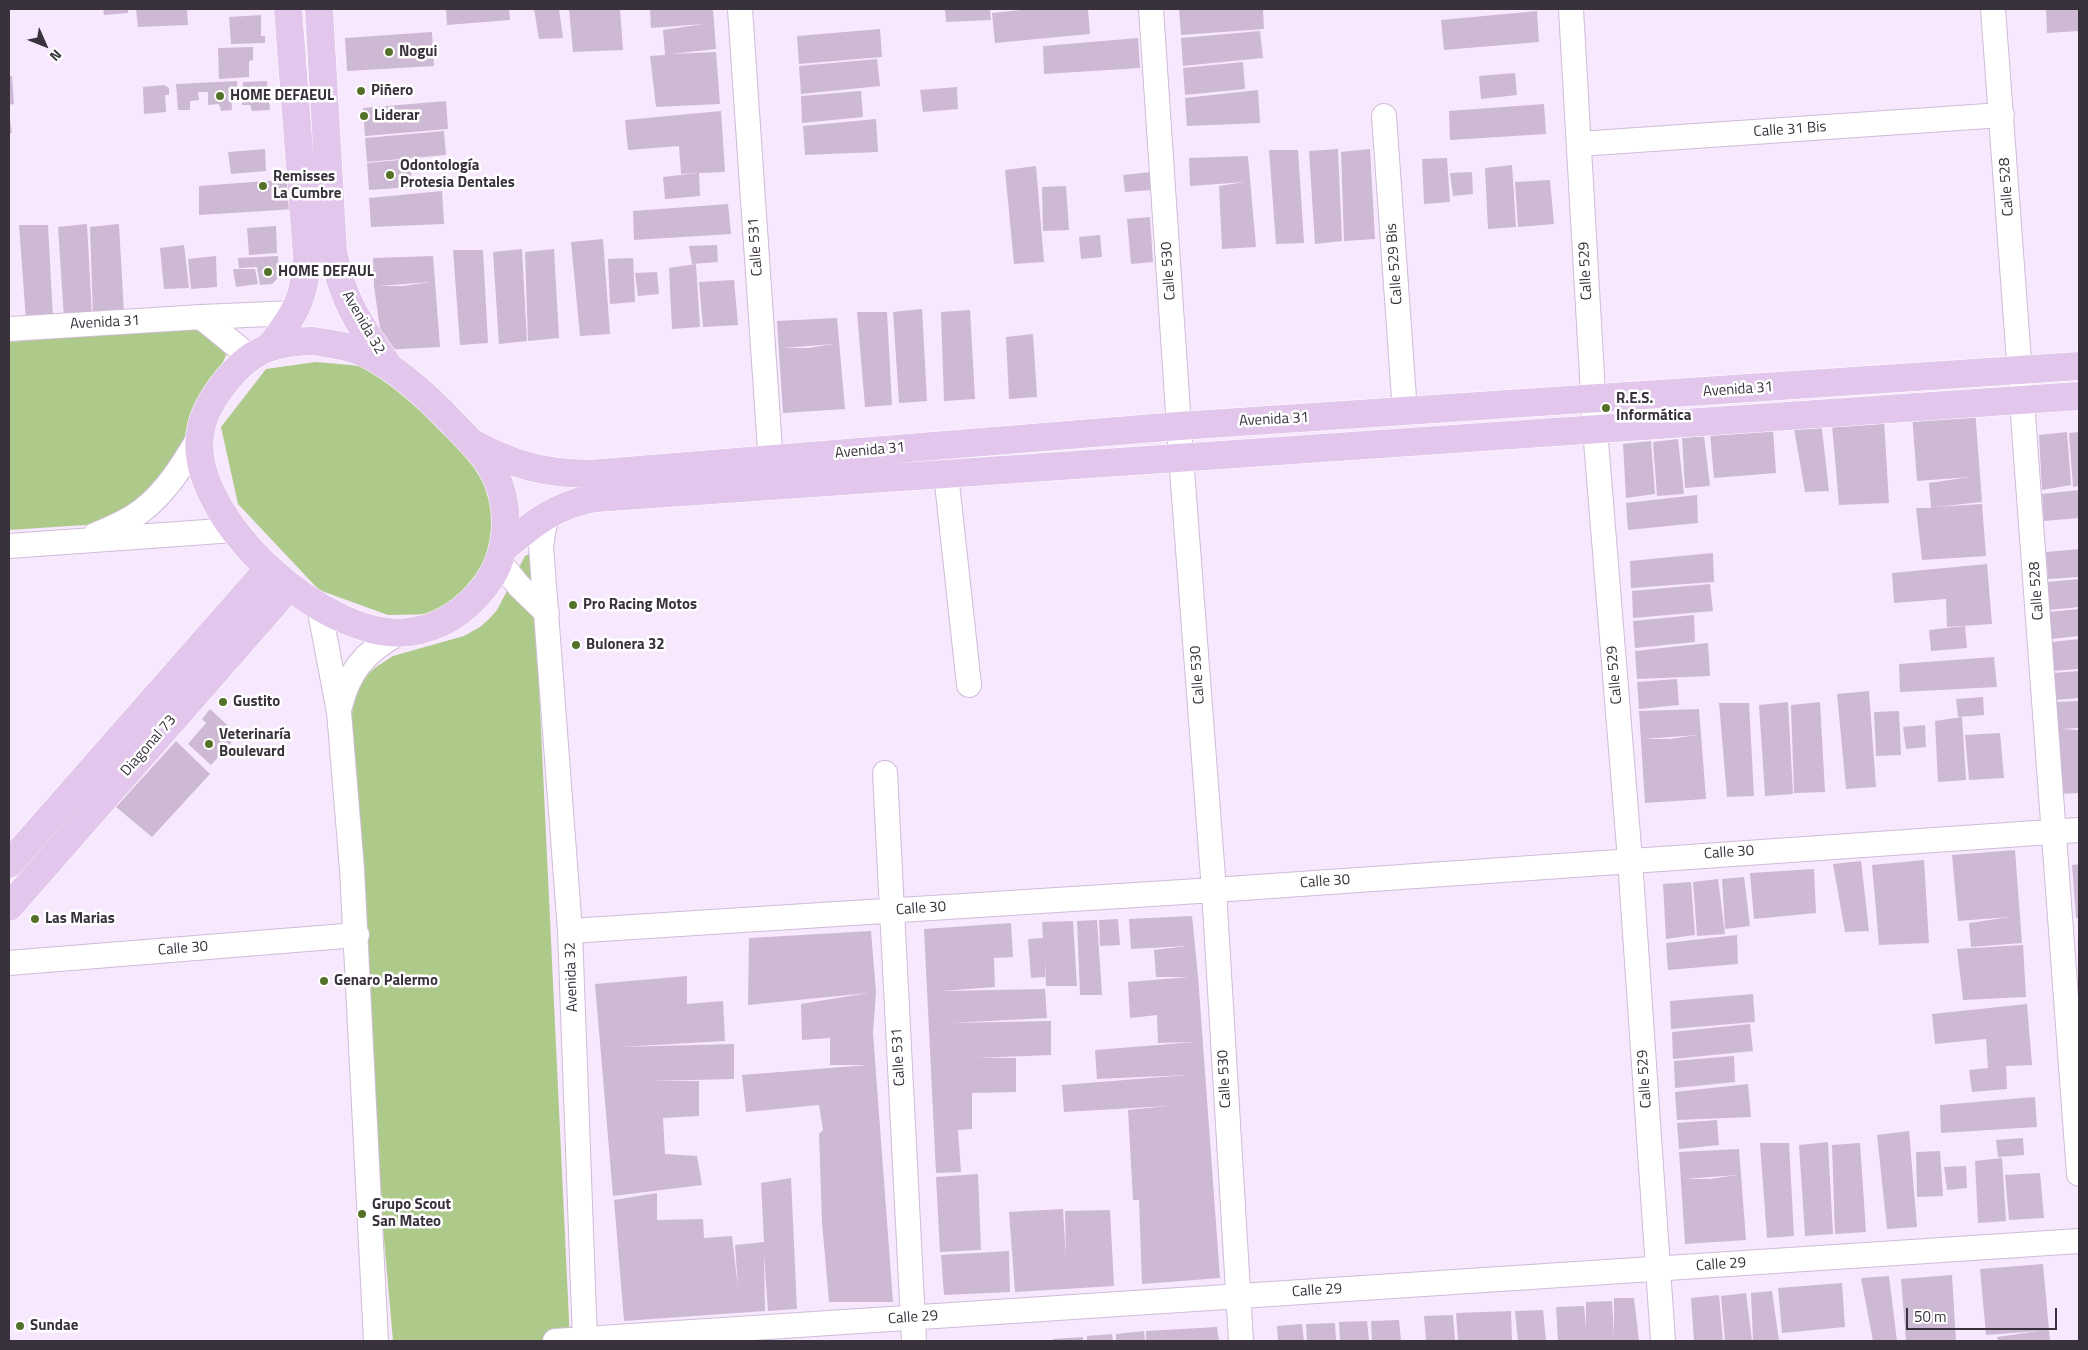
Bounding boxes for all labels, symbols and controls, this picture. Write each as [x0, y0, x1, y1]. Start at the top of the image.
north arrow [20, 20, 70, 70]
place label: Nogui [399, 43, 437, 61]
text: N [45, 45, 67, 67]
marker: Nogui [383, 46, 395, 58]
place label: Piñero [371, 82, 413, 100]
marker: Piñero [355, 85, 367, 97]
place label: HOME DEFAEUL [230, 87, 334, 105]
marker: HOME DEFAEUL [214, 90, 226, 102]
place label: Liderar [374, 107, 420, 125]
marker: Liderar [358, 110, 370, 122]
street label: Calle 31 Bis [1753, 118, 1827, 142]
place label: Odontología Protesia Dentales [400, 157, 515, 192]
street label: Calle 528 [1996, 157, 2018, 217]
place label: Remisses La Cumbre [273, 168, 341, 203]
marker: Odontología Protesia Dentales [384, 169, 396, 181]
marker: Remisses La Cumbre [257, 180, 269, 192]
street label: Calle 531 [745, 217, 767, 277]
street label: Calle 529 Bis [1383, 223, 1407, 305]
street label: Calle 530 [1158, 241, 1180, 301]
street label: Calle 529 [1575, 241, 1597, 301]
place label: HOME DEFAUL [278, 263, 374, 281]
marker: HOME DEFAUL [262, 266, 274, 278]
street label: Avenida 32 [338, 288, 388, 358]
street label: Avenida 31 [69, 312, 141, 334]
street label: Avenida 31 [1702, 379, 1774, 401]
place label: R.E.S. Informática [1616, 390, 1691, 425]
marker: R.E.S. Informática [1600, 402, 1612, 414]
street label: Avenida 31 [1238, 409, 1310, 431]
street label: Avenida 31 [834, 439, 906, 463]
street label: Calle 528 [2026, 561, 2048, 621]
place label: Pro Racing Motos [583, 596, 697, 614]
marker: Pro Racing Motos [567, 599, 579, 611]
place label: Bulonera 32 [586, 636, 665, 654]
marker: Bulonera 32 [570, 639, 582, 651]
street label: Calle 530 [1187, 645, 1209, 705]
street label: Calle 529 [1603, 645, 1627, 705]
place label: Gustito [233, 693, 280, 711]
marker: Gustito [217, 696, 229, 708]
street label: Diagonal 73 [118, 712, 180, 780]
place label: Veterinaría Boulevard [219, 726, 291, 761]
marker: Veterinaría Boulevard [203, 738, 215, 750]
street label: Calle 30 [1703, 842, 1755, 864]
street label: Calle 30 [1299, 871, 1351, 893]
street label: Calle 30 [895, 898, 947, 920]
place label: Las Marias [45, 910, 115, 928]
marker: Las Marias [29, 913, 41, 925]
street label: Calle 30 [157, 938, 209, 960]
street label: Avenida 32 [562, 942, 582, 1012]
place label: Genaro Palermo [334, 972, 438, 990]
marker: Genaro Palermo [318, 975, 330, 987]
street label: Calle 531 [888, 1027, 910, 1087]
street label: Calle 530 [1214, 1049, 1236, 1109]
street label: Calle 529 [1634, 1049, 1656, 1109]
place label: Grupo Scout San Mateo [372, 1196, 451, 1231]
marker: Grupo Scout San Mateo [356, 1208, 368, 1220]
street label: Calle 29 [1695, 1254, 1747, 1276]
street label: Calle 29 [1291, 1280, 1343, 1302]
scale bar [1908, 1298, 2059, 1330]
text: 50 m [1914, 1305, 1947, 1328]
street label: Calle 29 [887, 1307, 939, 1329]
place label: Sundae [30, 1317, 78, 1335]
marker: Sundae [14, 1320, 26, 1332]

